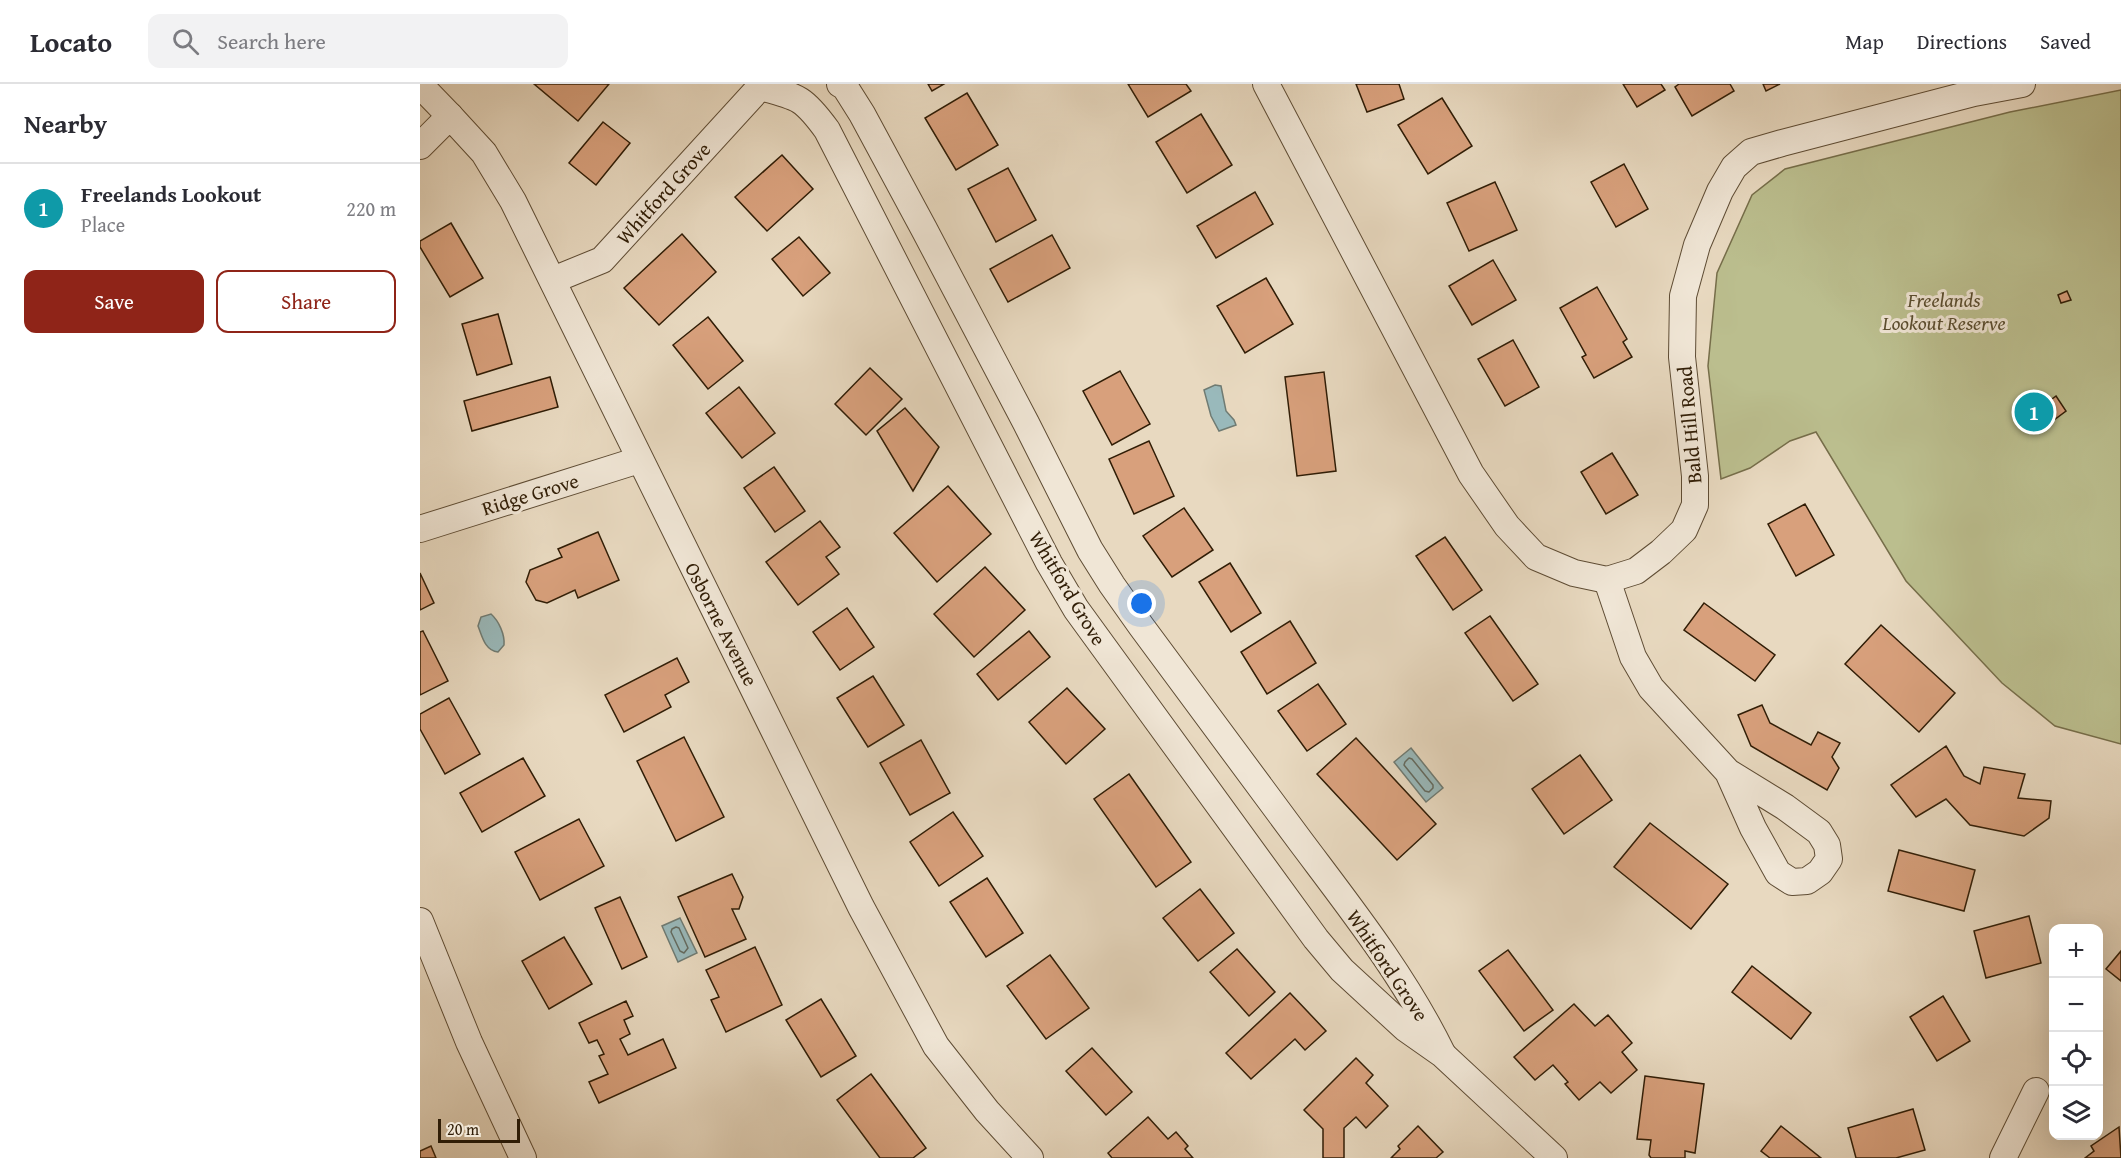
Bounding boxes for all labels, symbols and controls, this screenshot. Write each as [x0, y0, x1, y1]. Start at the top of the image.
search box [148, 14, 568, 68]
text: Locato [30, 21, 112, 62]
icon: search [169, 25, 202, 58]
text: Search here [217, 25, 326, 57]
text: Map [1845, 26, 1884, 57]
text: Directions [1917, 26, 2007, 57]
text: Saved [2040, 26, 2091, 57]
text: Nearby [24, 104, 107, 143]
street label: Whitford Grove [609, 135, 717, 251]
text: Freelands Lookout [81, 178, 261, 210]
text: 1 [38, 194, 49, 223]
text: 220 m [346, 194, 396, 223]
text: Place [81, 210, 125, 239]
button: Save [24, 270, 204, 333]
button: Share [216, 270, 396, 333]
park label: Freelands Lookout Reserve [1881, 285, 2006, 337]
street label: Bald Hill Road [1669, 365, 1709, 485]
pin: 1 [2014, 390, 2054, 434]
street label: Ridge Grove [478, 466, 582, 522]
street label: Whitford Grove [1022, 525, 1114, 651]
street label: Osborne Avenue [678, 557, 766, 691]
your location [1127, 589, 1156, 618]
street label: Whitford Grove [1340, 903, 1436, 1027]
map controls [2049, 924, 2103, 1140]
button: + [2049, 924, 2103, 978]
button: − [2049, 978, 2103, 1032]
button: locate [2049, 1032, 2103, 1086]
button: layers [2049, 1086, 2103, 1140]
scale bar [438, 1116, 520, 1144]
text: 20 m [447, 1117, 479, 1141]

